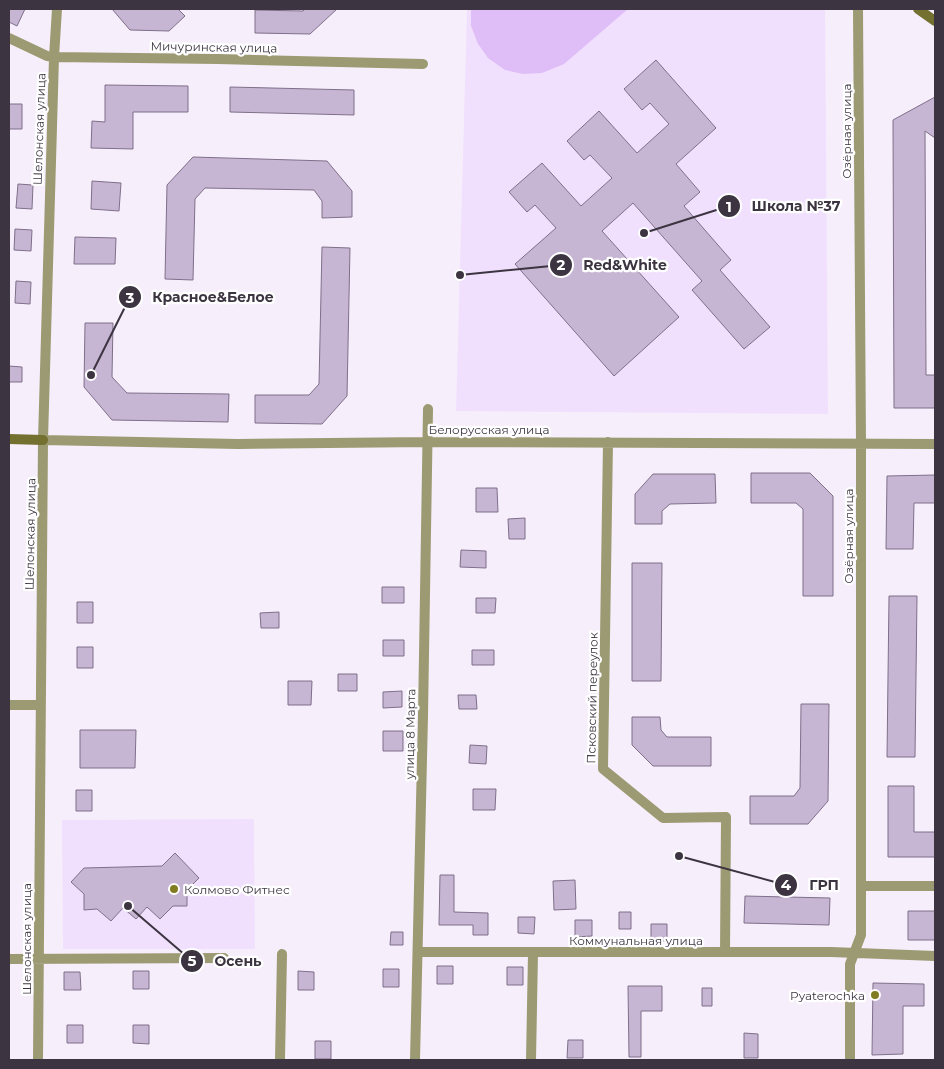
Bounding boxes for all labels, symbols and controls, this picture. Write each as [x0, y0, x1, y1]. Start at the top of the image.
street label: Мичуринская улица [150, 38, 278, 56]
street label: Шелонская улица [30, 73, 48, 185]
street label: Озёрная улица [839, 83, 854, 179]
callout: Школа №37 [716, 192, 850, 221]
text: 1 [726, 197, 732, 216]
text: Школа №37 [752, 197, 841, 215]
callout: Red&White [548, 250, 677, 279]
text: 2 [557, 255, 566, 274]
text: Red&White [583, 256, 667, 274]
callout: Красное&Белое [117, 283, 284, 312]
text: 3 [125, 288, 135, 307]
text: Красное&Белое [152, 288, 274, 306]
street label: Белорусская улица [429, 422, 549, 437]
street label: Шелонская улица [22, 478, 38, 590]
street label: Озёрная улица [841, 488, 856, 584]
street label: Псковский переулок [583, 632, 601, 764]
street label: улица 8 Марта [402, 689, 418, 780]
callout: ГРП [774, 871, 849, 900]
text: 4 [781, 875, 792, 894]
text: ГРП [809, 876, 839, 894]
place label: Колмово Фитнес [184, 882, 290, 897]
street label: Шелонская улица [19, 883, 34, 995]
marker: Колмово Фитнес [168, 883, 180, 895]
street label: Коммунальная улица [569, 933, 703, 948]
callout: Осень [179, 946, 272, 975]
text: 5 [188, 951, 197, 970]
text: Осень [214, 952, 262, 970]
place label: Pyaterochka [790, 988, 865, 1003]
marker: Pyaterochka [869, 989, 881, 1001]

